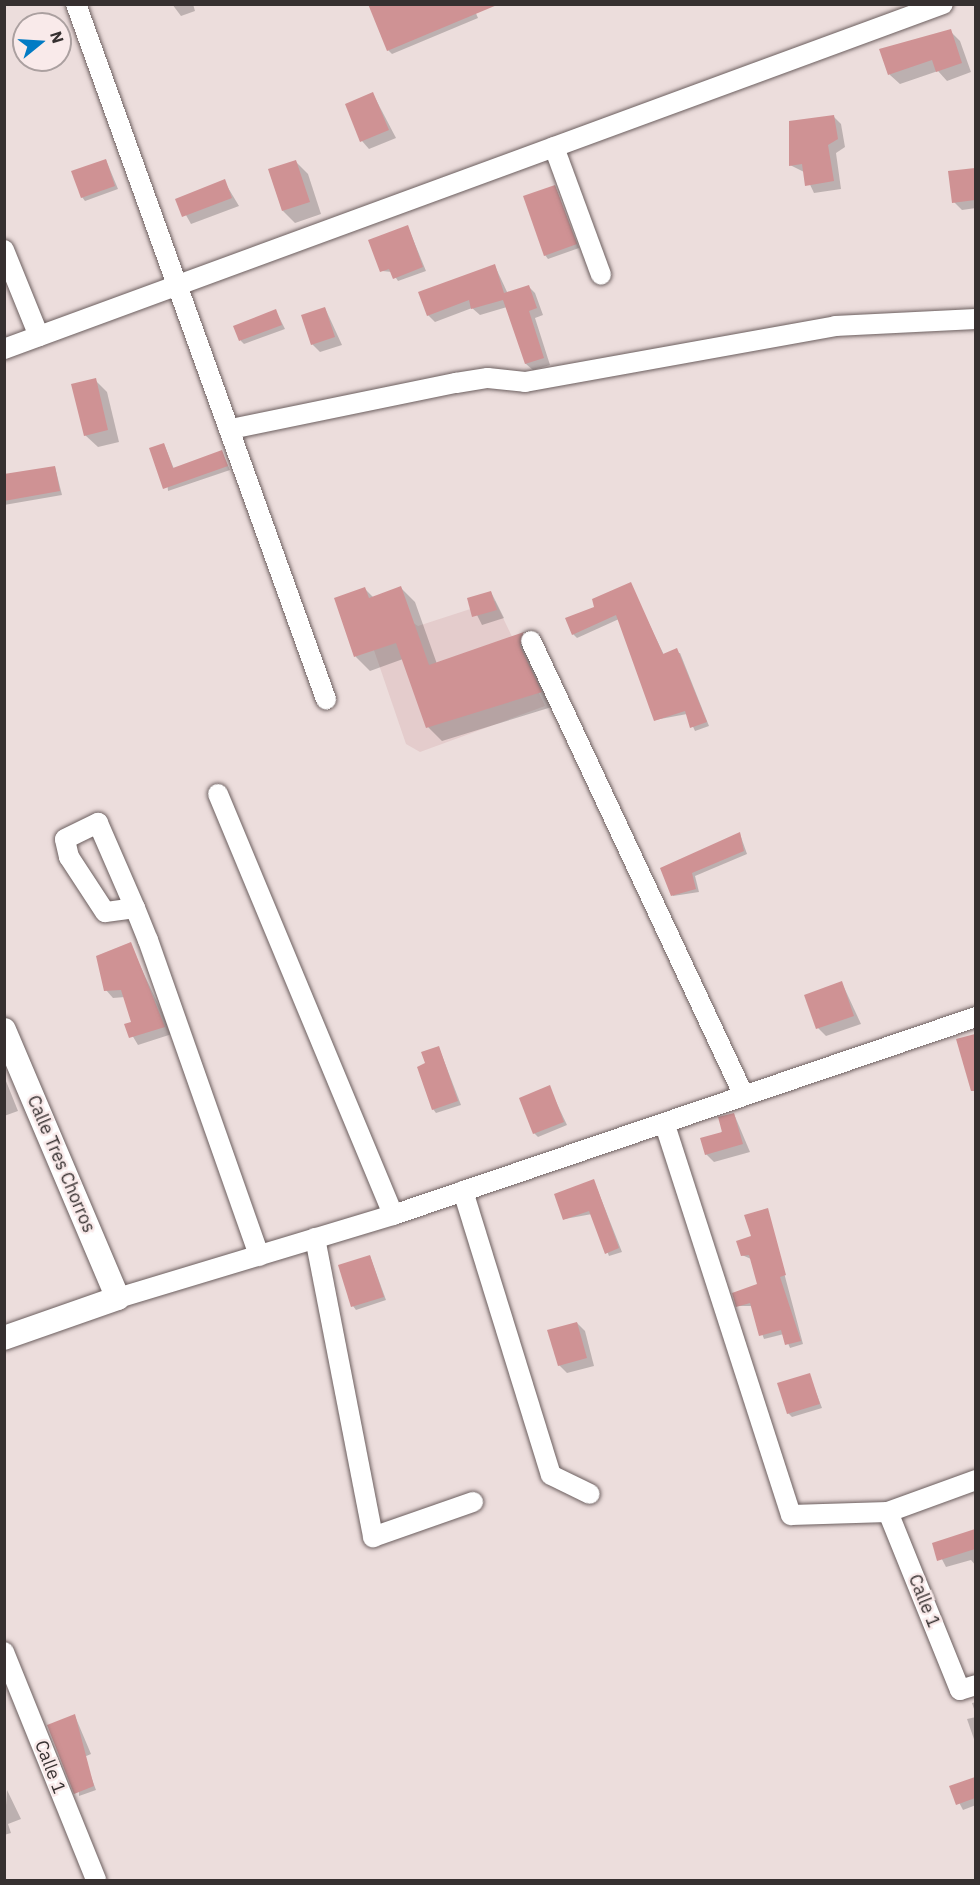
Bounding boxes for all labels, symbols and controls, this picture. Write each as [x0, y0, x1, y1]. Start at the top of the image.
north arrow [12, 12, 72, 72]
text: N [46, 28, 69, 46]
street label: Calle Tres Chorros [22, 1092, 100, 1236]
street label: Calle 1 [904, 1571, 944, 1631]
street label: Calle 1 [30, 1737, 70, 1797]

